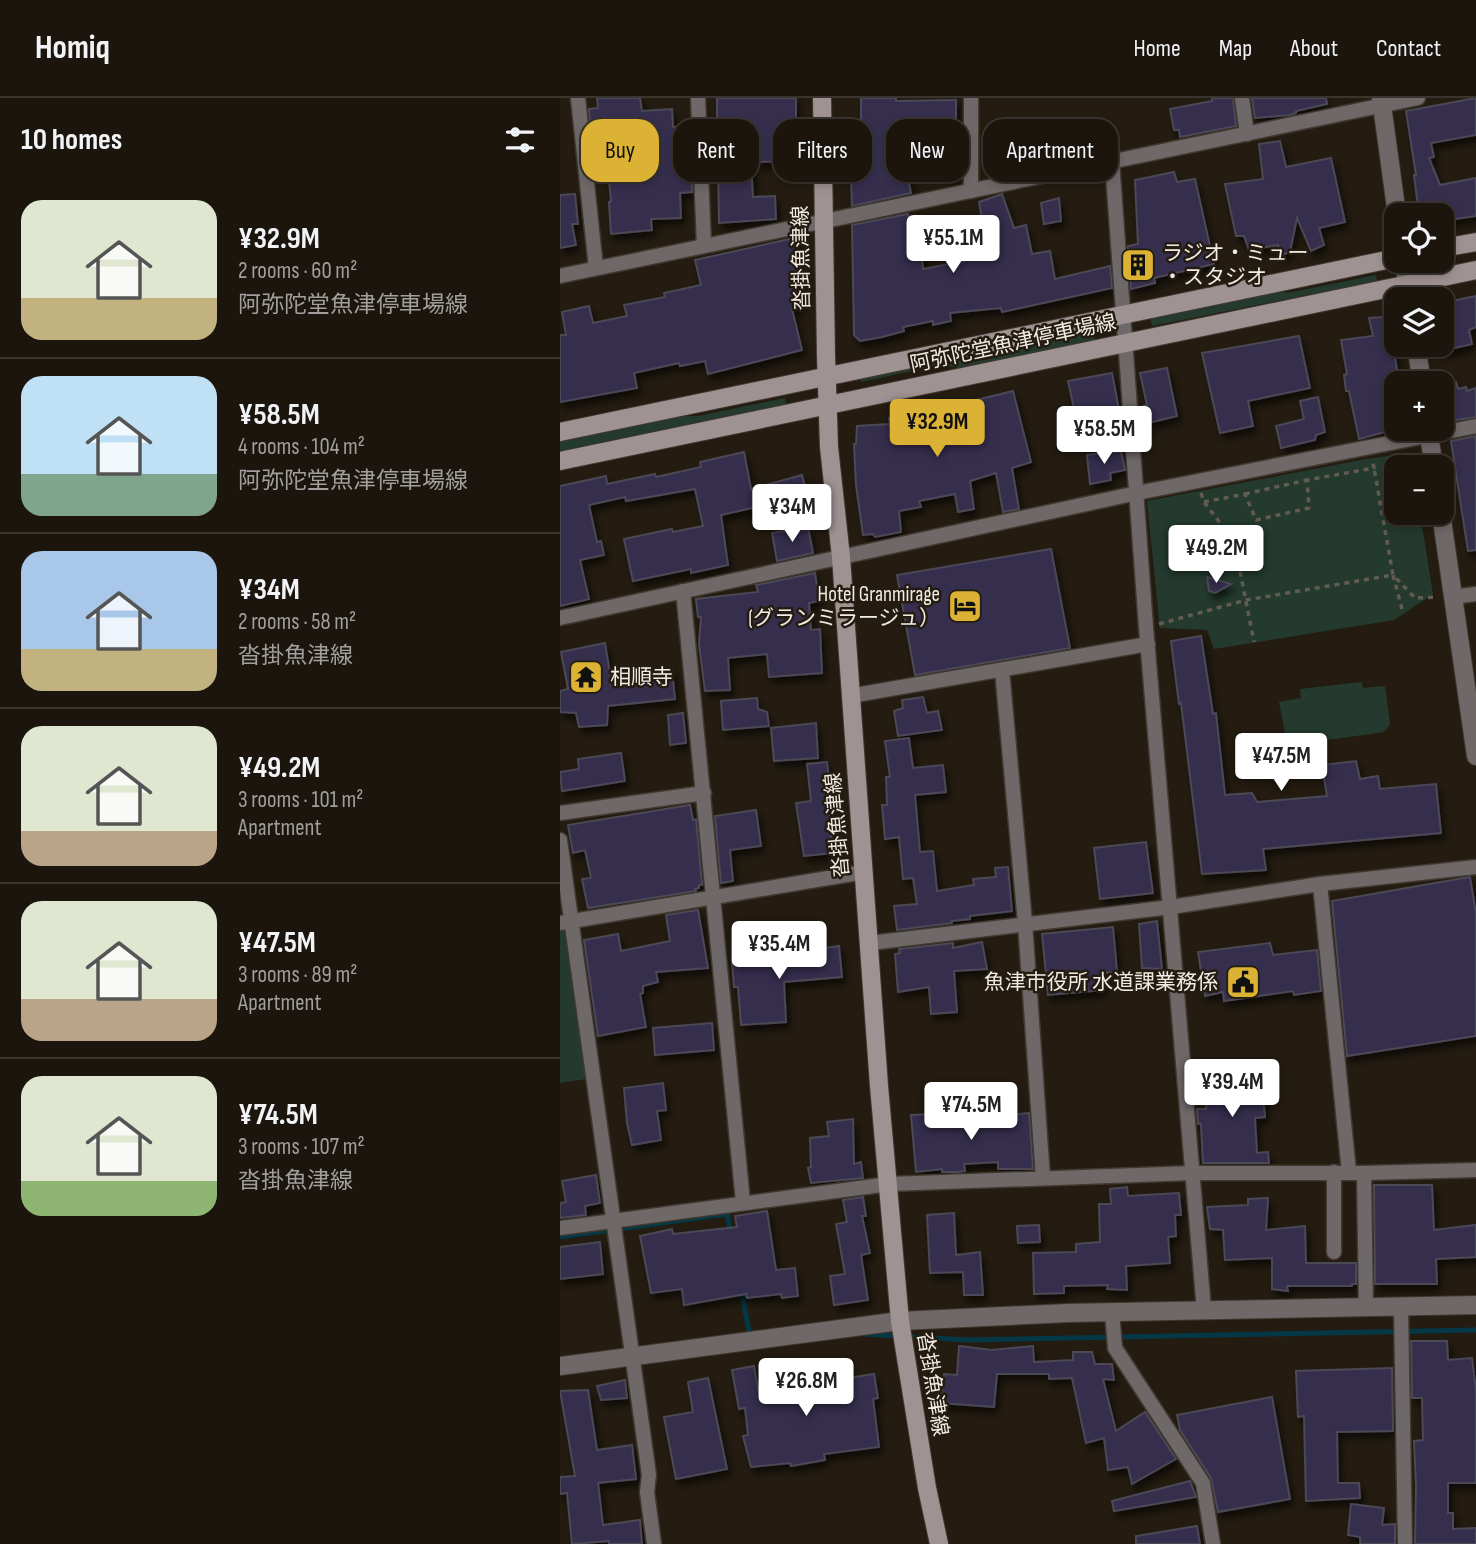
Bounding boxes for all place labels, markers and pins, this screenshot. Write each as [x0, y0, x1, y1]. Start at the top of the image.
pin: ¥55.1M [896, 216, 1010, 275]
place label: ラジオ・ミュー ・スタジオ [1162, 241, 1309, 290]
building icon: ラジオ・ミュー ・スタジオ [1119, 246, 1157, 284]
pin: ¥32.9M [880, 400, 994, 459]
pin: ¥58.5M [1047, 406, 1161, 466]
pin: ¥34M [751, 484, 833, 544]
pin: ¥49.2M [1159, 526, 1273, 585]
place label: Hotel Granmirage (グランミラージュ） [748, 582, 940, 631]
hotel icon: Hotel Granmirage (グランミラージュ） [946, 587, 984, 625]
temple icon: 相順寺 [567, 658, 605, 696]
place label: 相順寺 [610, 665, 673, 690]
pin: ¥47.5M [1224, 734, 1338, 793]
pin: ¥35.4M [722, 922, 836, 981]
public building icon: 魚津市役所 水道課業務係 [1224, 963, 1262, 1001]
place label: 魚津市役所 水道課業務係 [984, 970, 1218, 995]
pin: ¥39.4M [1175, 1060, 1289, 1119]
pin: ¥74.5M [914, 1082, 1028, 1142]
pin: ¥26.8M [749, 1358, 863, 1418]

